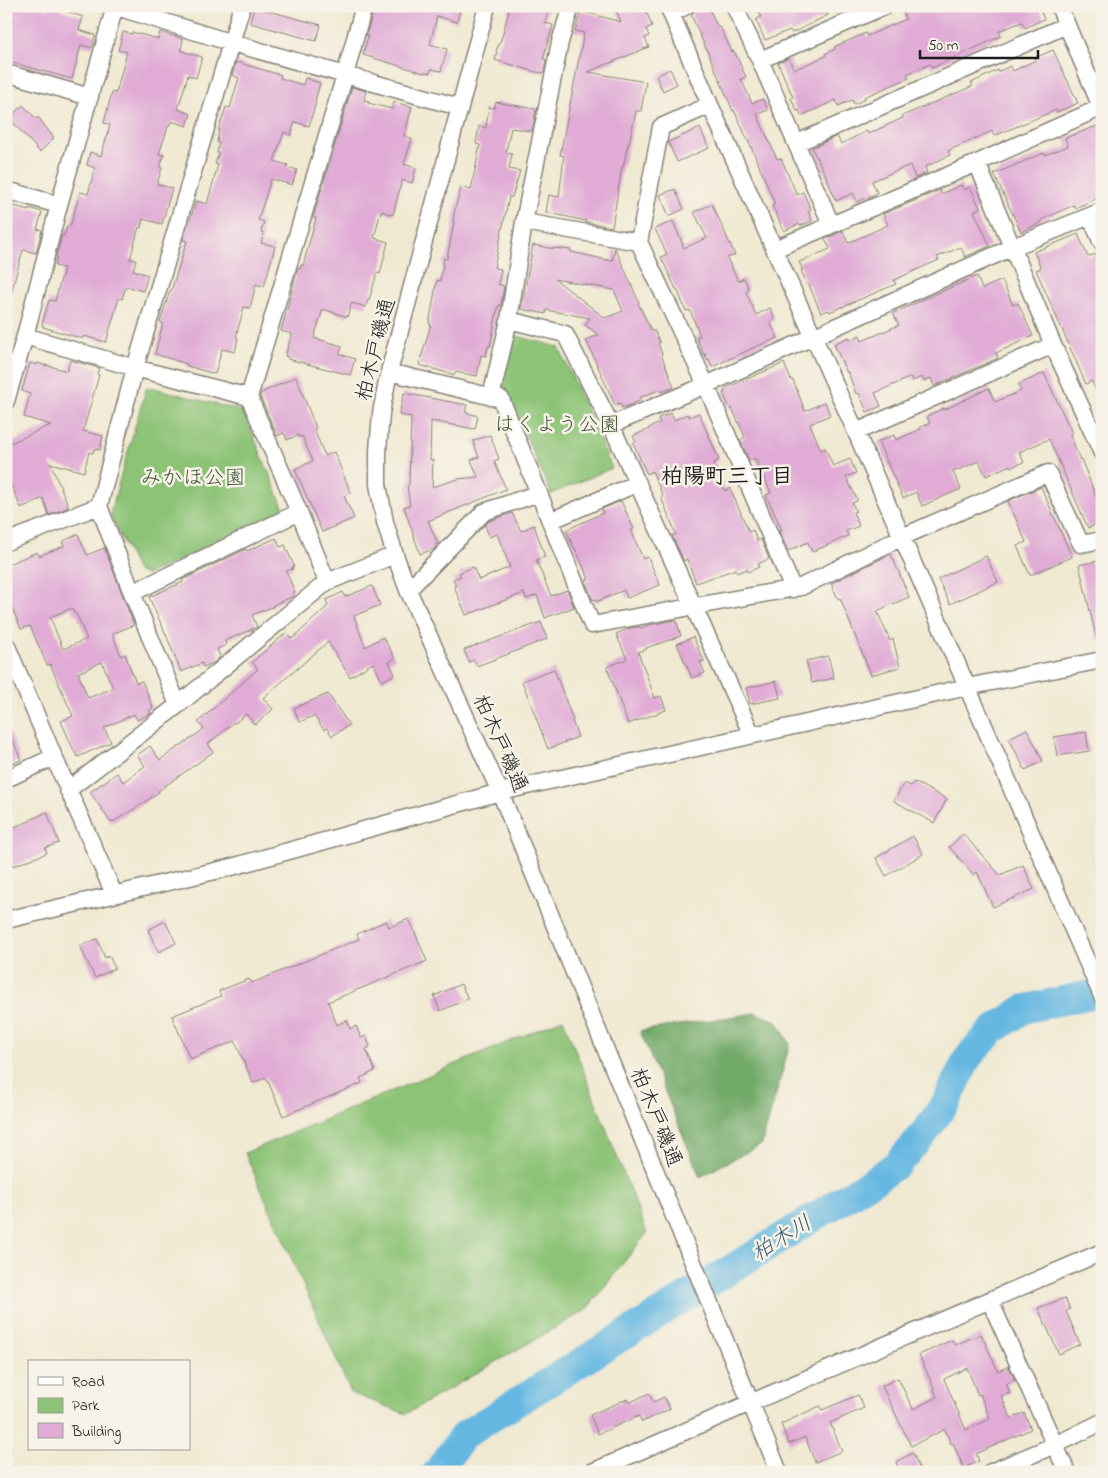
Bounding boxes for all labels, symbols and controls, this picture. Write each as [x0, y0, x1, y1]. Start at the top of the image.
scale bar [920, 28, 1038, 60]
text: 50 m [928, 35, 959, 57]
street label: 柏木戸磯通 [350, 295, 404, 404]
park label: はくよう公園 [494, 411, 620, 441]
district label: 柏陽町三丁目 [661, 462, 793, 494]
park label: みかほ公園 [141, 464, 246, 494]
street label: 柏木戸磯通 [464, 690, 534, 798]
street label: 柏木戸磯通 [622, 1063, 689, 1172]
water label: 柏木川 [746, 1208, 819, 1271]
legend [28, 1360, 190, 1450]
text: Road [72, 1371, 105, 1393]
text: Park [72, 1395, 100, 1417]
text: Building [71, 1421, 121, 1444]

